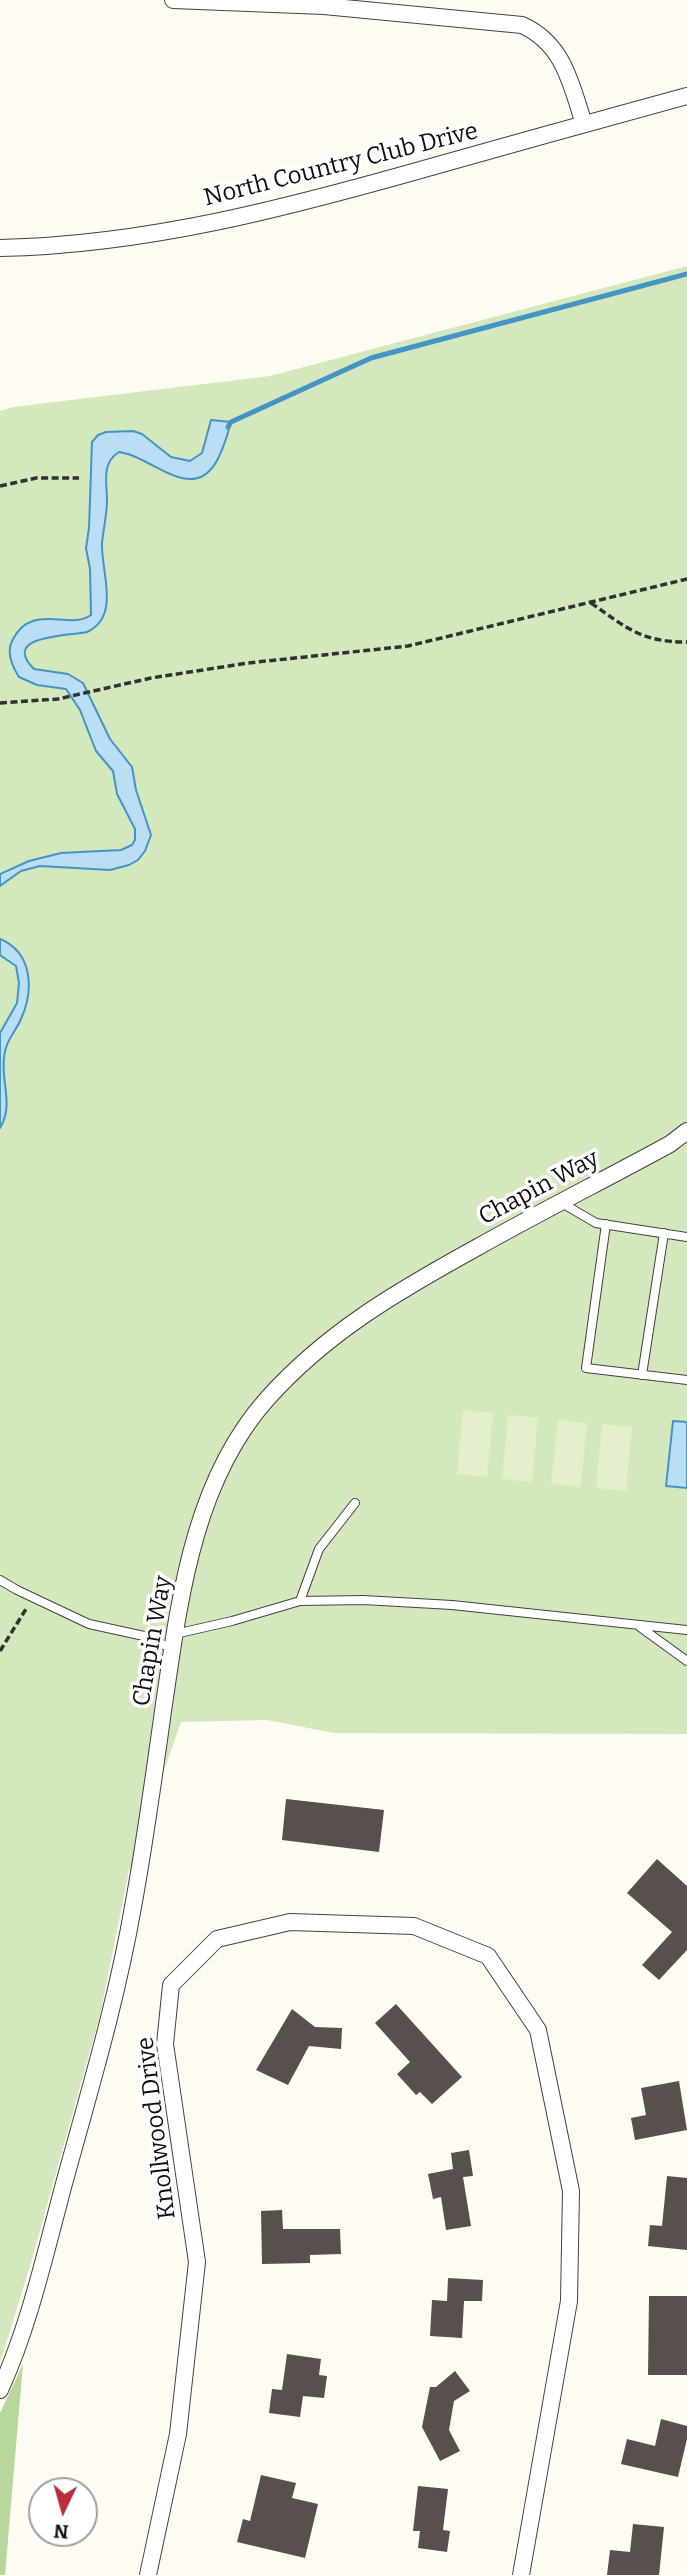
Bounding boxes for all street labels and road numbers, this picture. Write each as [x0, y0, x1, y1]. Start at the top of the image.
street label: North Country Club Drive [201, 117, 481, 213]
street label: Chapin Way [474, 1144, 604, 1232]
street label: Chapin Way [127, 1574, 179, 1708]
street label: Knollwood Drive [132, 2035, 182, 2221]

